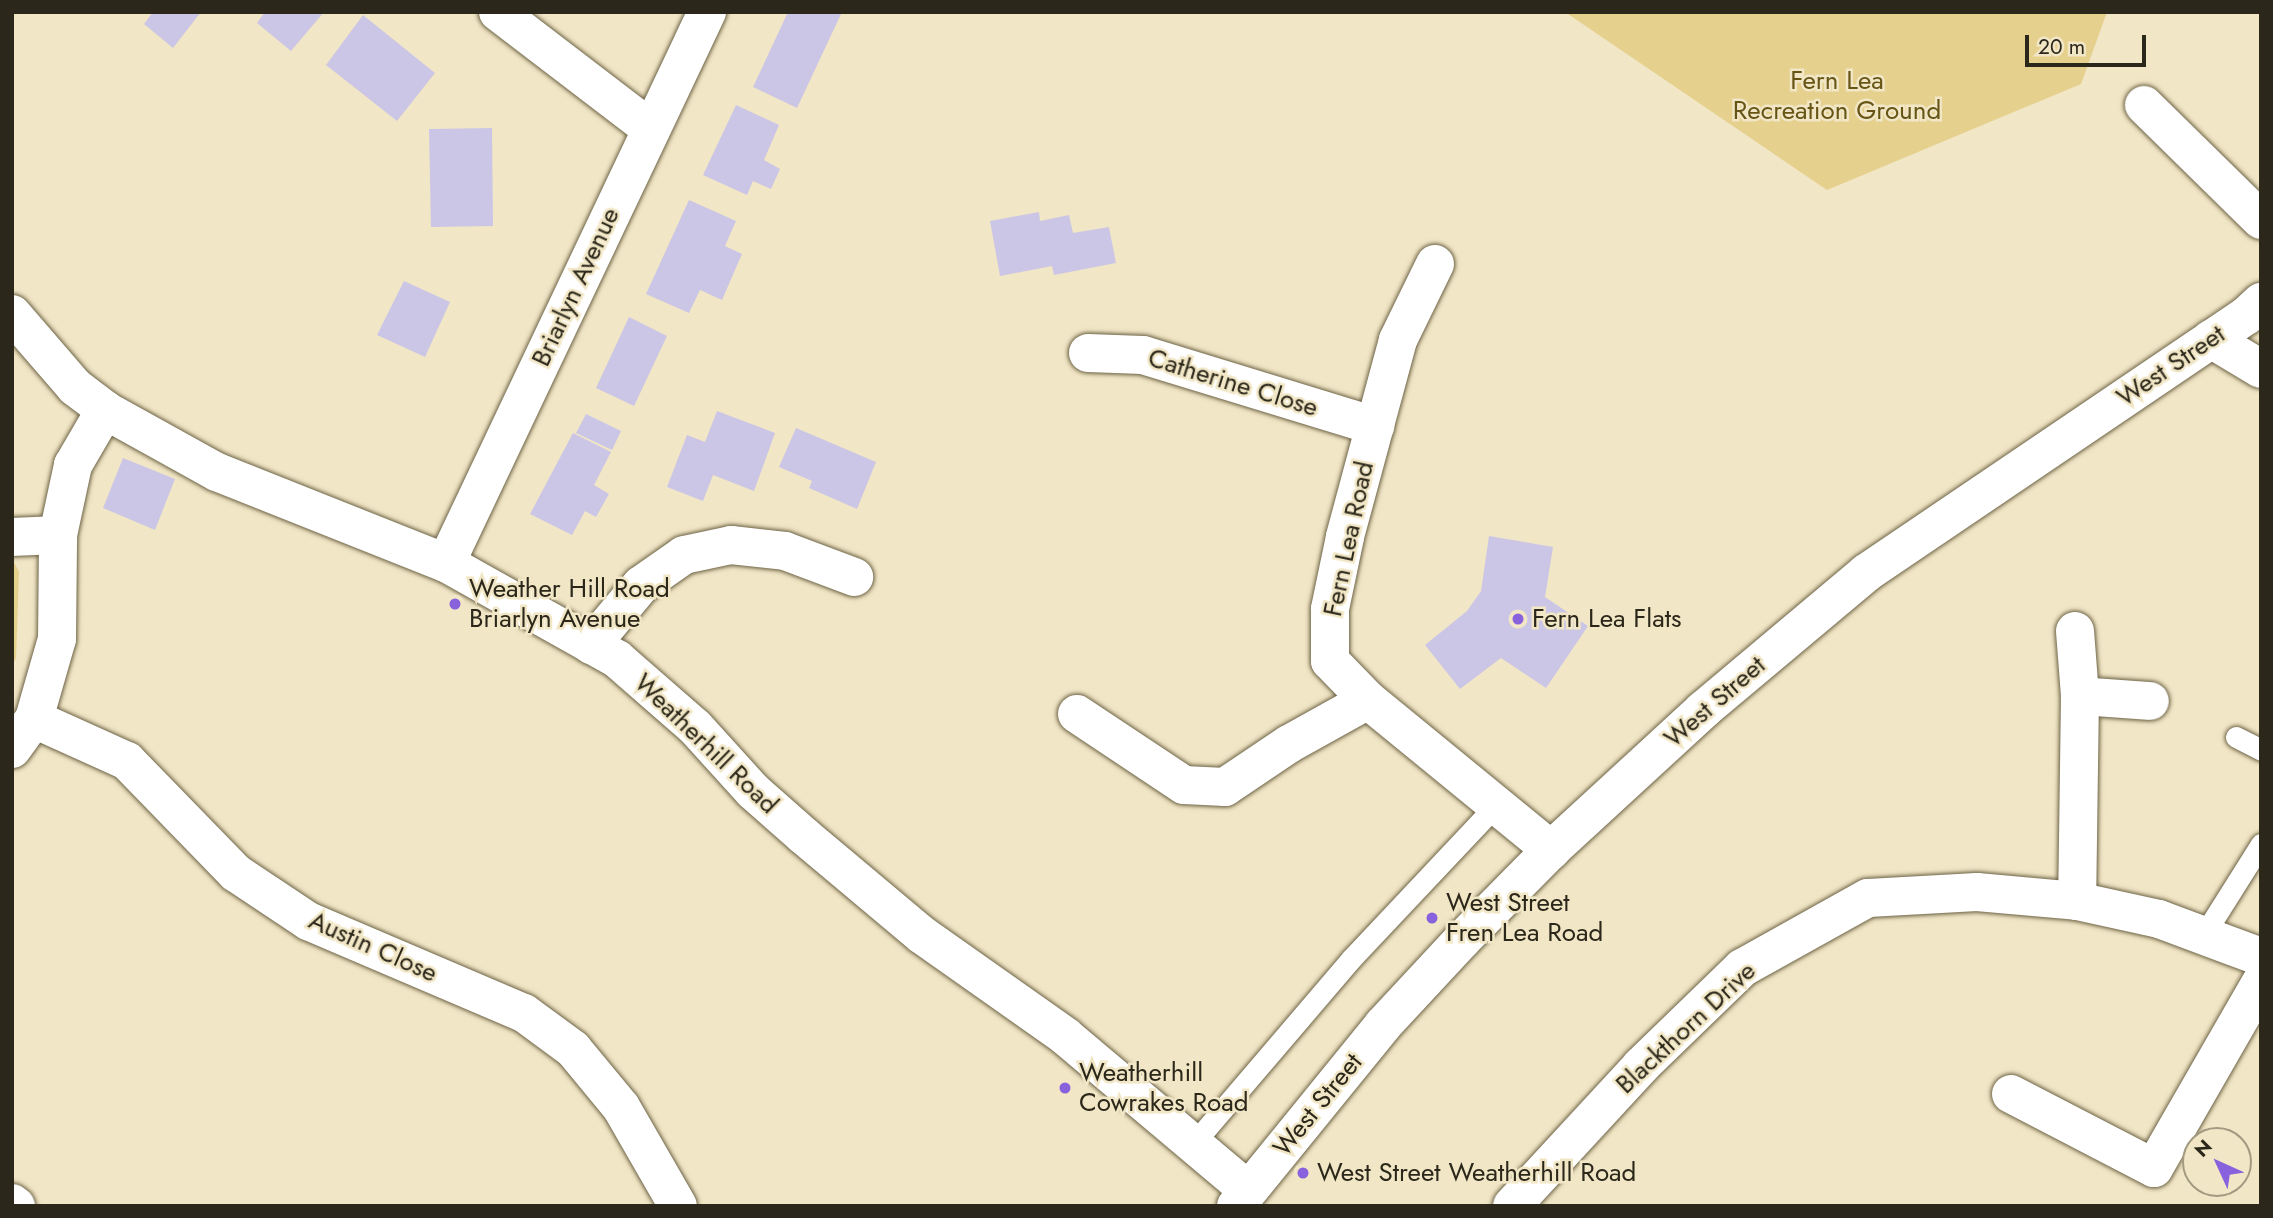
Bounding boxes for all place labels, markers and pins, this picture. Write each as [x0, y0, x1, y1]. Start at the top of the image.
place label: Weather Hill Road Briarlyn Avenue [469, 573, 670, 634]
marker: Weather Hill Road Briarlyn Avenue [447, 596, 463, 612]
place label: Fern Lea Flats [1532, 603, 1682, 635]
marker: Fern Lea Flats [1510, 611, 1526, 627]
place label: West Street Fren Lea Road [1446, 887, 1603, 948]
marker: West Street Fren Lea Road [1424, 910, 1440, 926]
place label: Weatherhill Cowrakes Road [1079, 1057, 1249, 1118]
marker: Weatherhill Cowrakes Road [1057, 1080, 1073, 1096]
place label: West Street Weatherhill Road [1317, 1157, 1636, 1189]
marker: West Street Weatherhill Road [1295, 1165, 1311, 1181]

